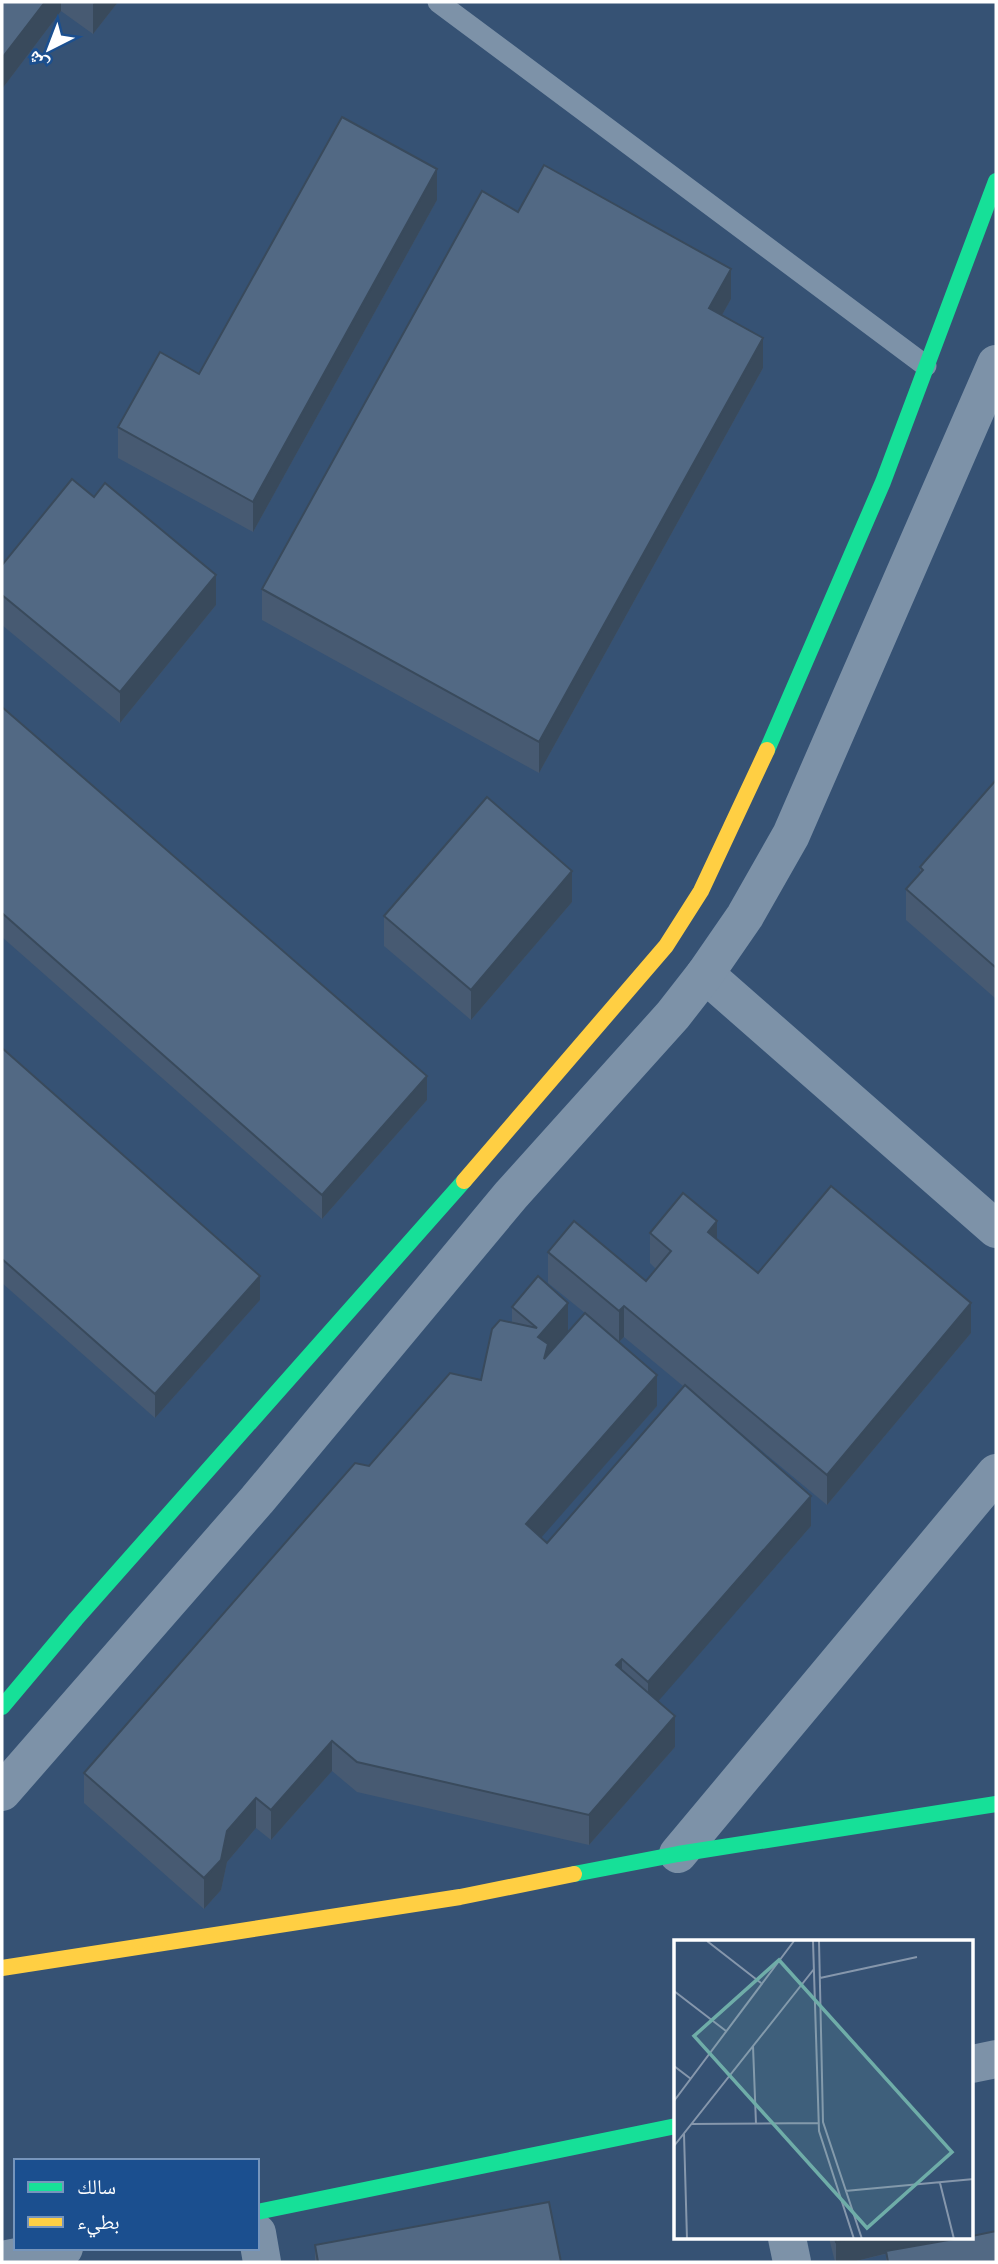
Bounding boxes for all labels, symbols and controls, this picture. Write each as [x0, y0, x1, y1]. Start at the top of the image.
north arrow [14, 14, 84, 84]
text: ش [23, 46, 53, 77]
inset map [674, 1940, 974, 2240]
legend [14, 2159, 259, 2250]
text: سالك [77, 2174, 116, 2199]
text: بطيء [77, 2209, 120, 2238]

